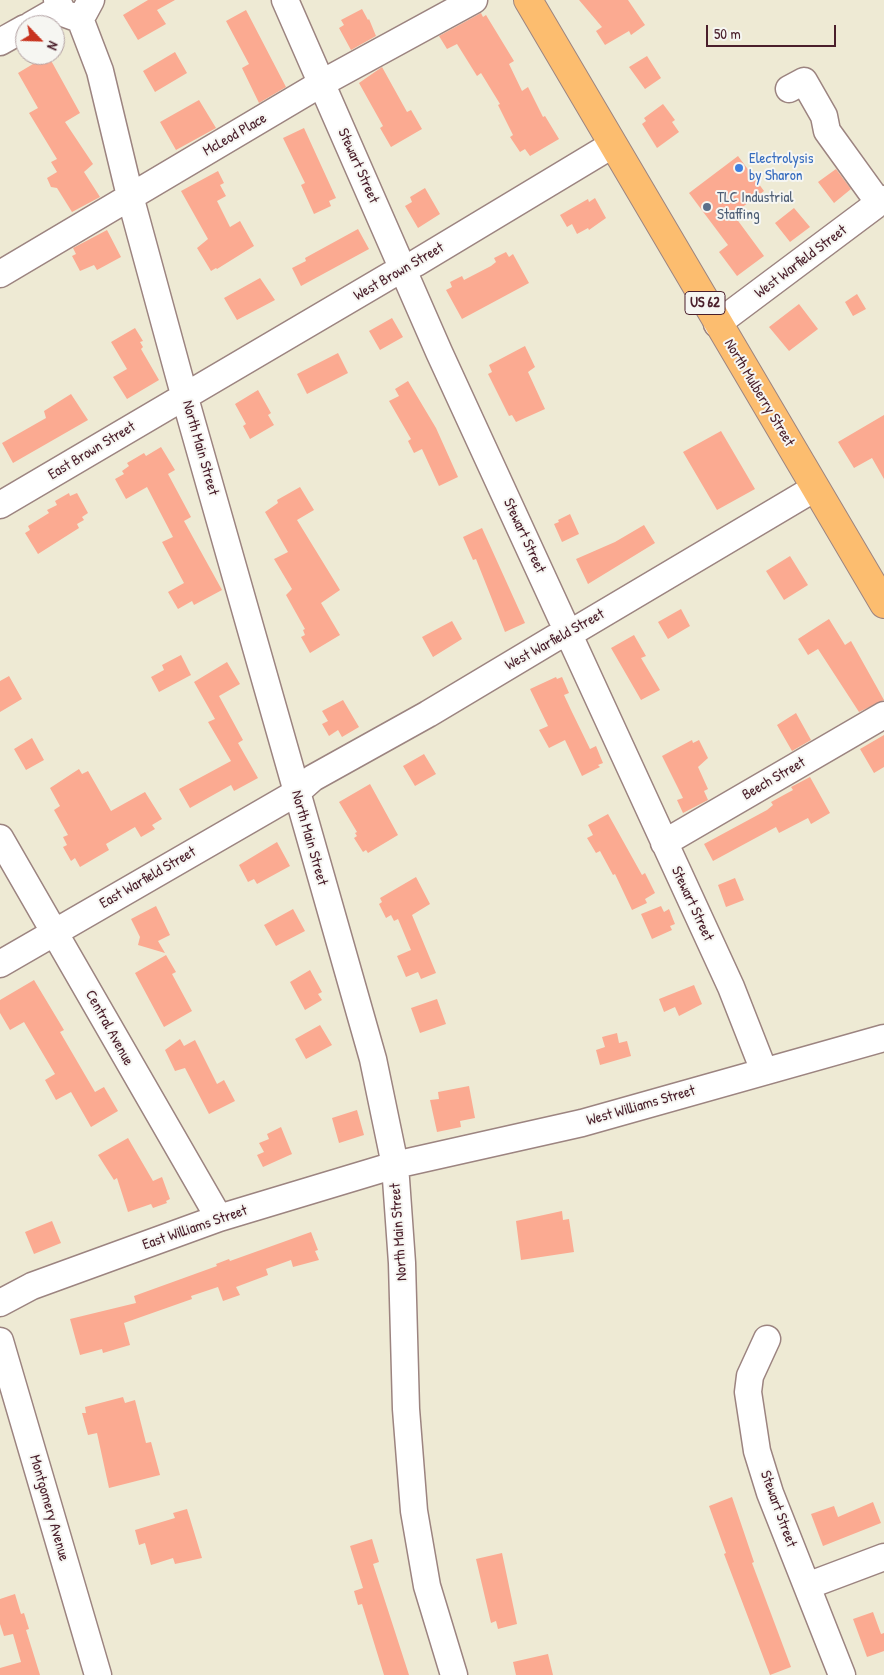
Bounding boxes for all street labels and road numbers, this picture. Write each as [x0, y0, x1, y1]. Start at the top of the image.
street label: McLeod Place [200, 110, 270, 160]
street label: Stewart Street [333, 126, 383, 206]
street label: West Warfield Street [751, 222, 851, 302]
street label: West Brown Street [351, 239, 447, 305]
road number: US 62 [685, 292, 725, 314]
street label: North Mulberry Street [720, 336, 798, 450]
street label: North Main Street [178, 398, 222, 498]
street label: East Brown Street [45, 418, 139, 484]
street label: Stewart Street [499, 496, 549, 576]
street label: West Warfield Street [502, 605, 608, 675]
street label: Beech Street [739, 754, 809, 804]
street label: North Main Street [287, 788, 331, 888]
street label: East Warfield Street [97, 843, 199, 913]
street label: Stewart Street [667, 864, 717, 944]
street label: Central Avenue [81, 987, 137, 1069]
street label: West Williams Street [585, 1082, 697, 1130]
street label: North Main Street [387, 1182, 411, 1282]
street label: East Williams Street [140, 1202, 250, 1254]
street label: Montgomery Avenue [25, 1453, 73, 1563]
street label: Stewart Street [756, 1468, 800, 1550]

